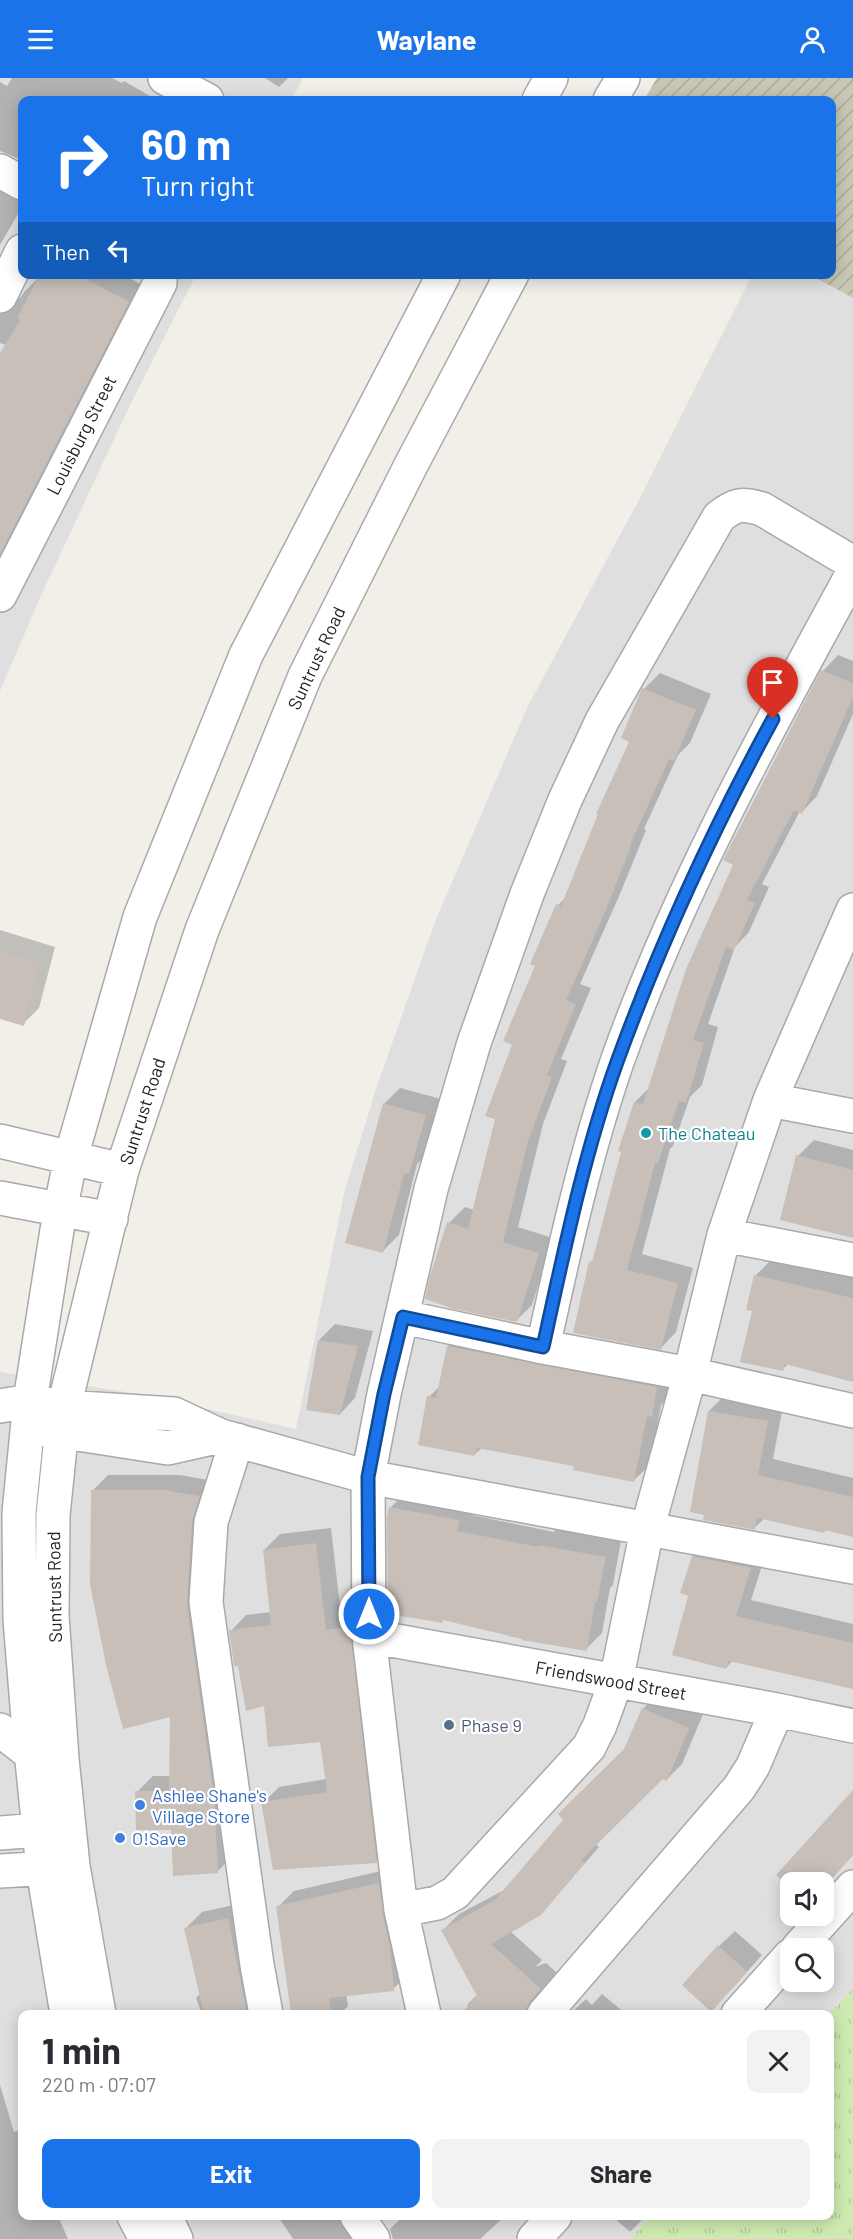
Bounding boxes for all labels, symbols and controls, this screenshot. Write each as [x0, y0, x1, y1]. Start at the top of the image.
icon: menu [24, 23, 57, 56]
text: Waylane [377, 23, 476, 55]
icon: person [796, 23, 829, 56]
text: 60 m [141, 118, 231, 168]
icon: right [42, 120, 120, 198]
text: Turn right [141, 169, 255, 201]
icon: left [102, 234, 135, 267]
text: Then [42, 238, 90, 264]
street label: Louisburg Street [41, 372, 121, 498]
street label: Suntrust Road [283, 603, 349, 713]
pin [747, 657, 798, 719]
icon: arrive [756, 666, 789, 699]
street label: Suntrust Road [114, 1055, 170, 1167]
place label: The Chateau [658, 1122, 755, 1144]
marker: The Chateau [639, 1126, 653, 1140]
street label: Suntrust Road [42, 1531, 66, 1643]
position arrow [337, 1582, 401, 1646]
street label: Friendswood Street [534, 1656, 688, 1704]
place label: Phase 9 [461, 1714, 522, 1736]
marker: Phase 9 [442, 1718, 456, 1732]
place label: Ashlee Shane's Village Store [152, 1784, 267, 1827]
marker: Ashlee Shane's Village Store [133, 1798, 147, 1812]
place label: O!Save [132, 1827, 186, 1849]
marker: O!Save [113, 1831, 127, 1845]
map controls [780, 1872, 834, 1992]
button: sound [780, 1872, 834, 1926]
button: search [780, 1938, 834, 1992]
text: 1 min [42, 2028, 121, 2071]
button: close [747, 2030, 810, 2093]
text: 220 m · 07:07 [42, 2072, 156, 2096]
button: Exit [42, 2139, 420, 2208]
button: Share [432, 2139, 810, 2208]

